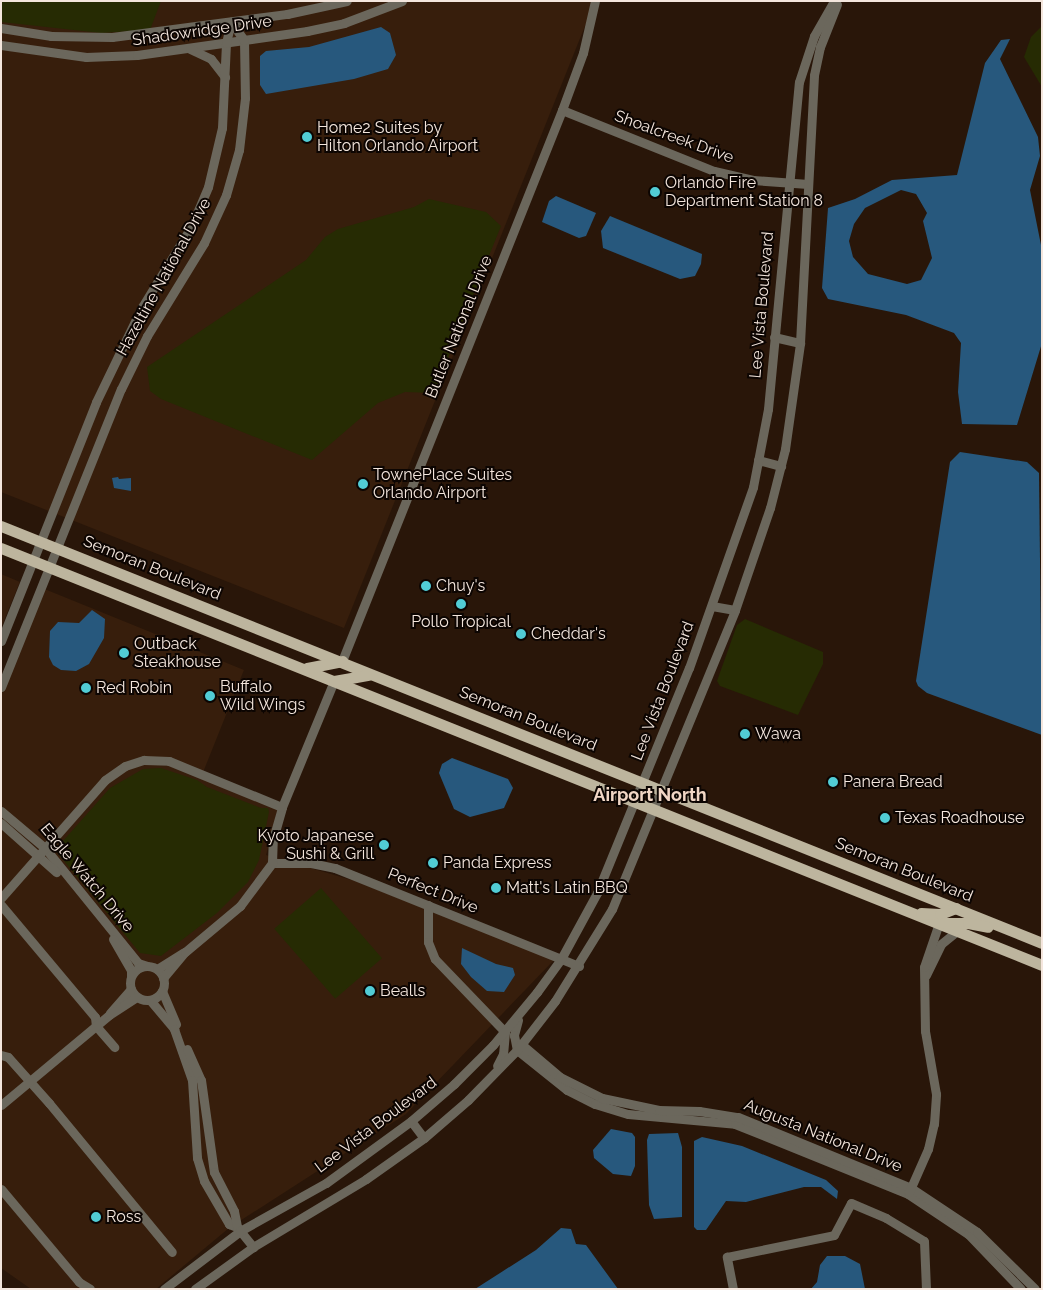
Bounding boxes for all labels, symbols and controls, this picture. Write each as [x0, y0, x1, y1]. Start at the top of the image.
street label: Shadowridge Drive [131, 12, 273, 50]
street label: Shoalcreek Drive [612, 107, 736, 167]
place label: Home2 Suites by Hilton Orlando Airport [317, 118, 479, 156]
marker: Home2 Suites by Hilton Orlando Airport [301, 131, 313, 143]
place label: Orlando Fire Department Station 8 [665, 173, 823, 211]
marker: Orlando Fire Department Station 8 [649, 186, 661, 198]
street label: Hazeltine National Drive [113, 195, 215, 359]
street label: Lee Vista Boulevard [746, 231, 778, 379]
street label: Butler National Drive [421, 253, 497, 401]
place label: TownePlace Suites Orlando Airport [373, 465, 512, 503]
marker: TownePlace Suites Orlando Airport [357, 478, 369, 490]
street label: Semoran Boulevard [80, 532, 224, 604]
place label: Chuy's [436, 576, 485, 596]
marker: Chuy's [420, 580, 432, 592]
marker: Pollo Tropical [455, 598, 467, 610]
place label: Pollo Tropical [411, 612, 511, 632]
street label: Lee Vista Boulevard [628, 619, 698, 763]
place label: Cheddar's [531, 624, 606, 644]
marker: Cheddar's [515, 628, 527, 640]
place label: Outback Steakhouse [134, 634, 221, 672]
marker: Outback Steakhouse [118, 647, 130, 659]
place label: Buffalo Wild Wings [220, 677, 306, 715]
place label: Red Robin [96, 678, 172, 698]
marker: Red Robin [80, 682, 92, 694]
street label: Semoran Boulevard [456, 683, 600, 755]
marker: Buffalo Wild Wings [204, 690, 216, 702]
place label: Wawa [755, 724, 801, 744]
marker: Wawa [739, 728, 751, 740]
place label: Panera Bread [843, 772, 943, 792]
marker: Panera Bread [827, 776, 839, 788]
district label: Airport North [593, 784, 707, 806]
place label: Texas Roadhouse [895, 808, 1024, 828]
marker: Texas Roadhouse [879, 812, 891, 824]
street label: Eagle Watch Drive [36, 820, 138, 936]
place label: Kyoto Japanese Sushi & Grill [257, 826, 374, 864]
street label: Semoran Boulevard [832, 834, 976, 906]
marker: Kyoto Japanese Sushi & Grill [378, 839, 390, 851]
place label: Panda Express [443, 853, 552, 873]
marker: Panda Express [427, 857, 439, 869]
street label: Perfect Drive [385, 864, 481, 918]
place label: Matt's Latin BBQ [506, 878, 628, 898]
marker: Matt's Latin BBQ [490, 882, 502, 894]
place label: Bealls [380, 981, 425, 1001]
marker: Bealls [364, 985, 376, 997]
street label: Lee Vista Boulevard [311, 1073, 441, 1177]
street label: Augusta National Drive [741, 1095, 905, 1177]
place label: Ross [106, 1207, 141, 1227]
marker: Ross [90, 1211, 102, 1223]

